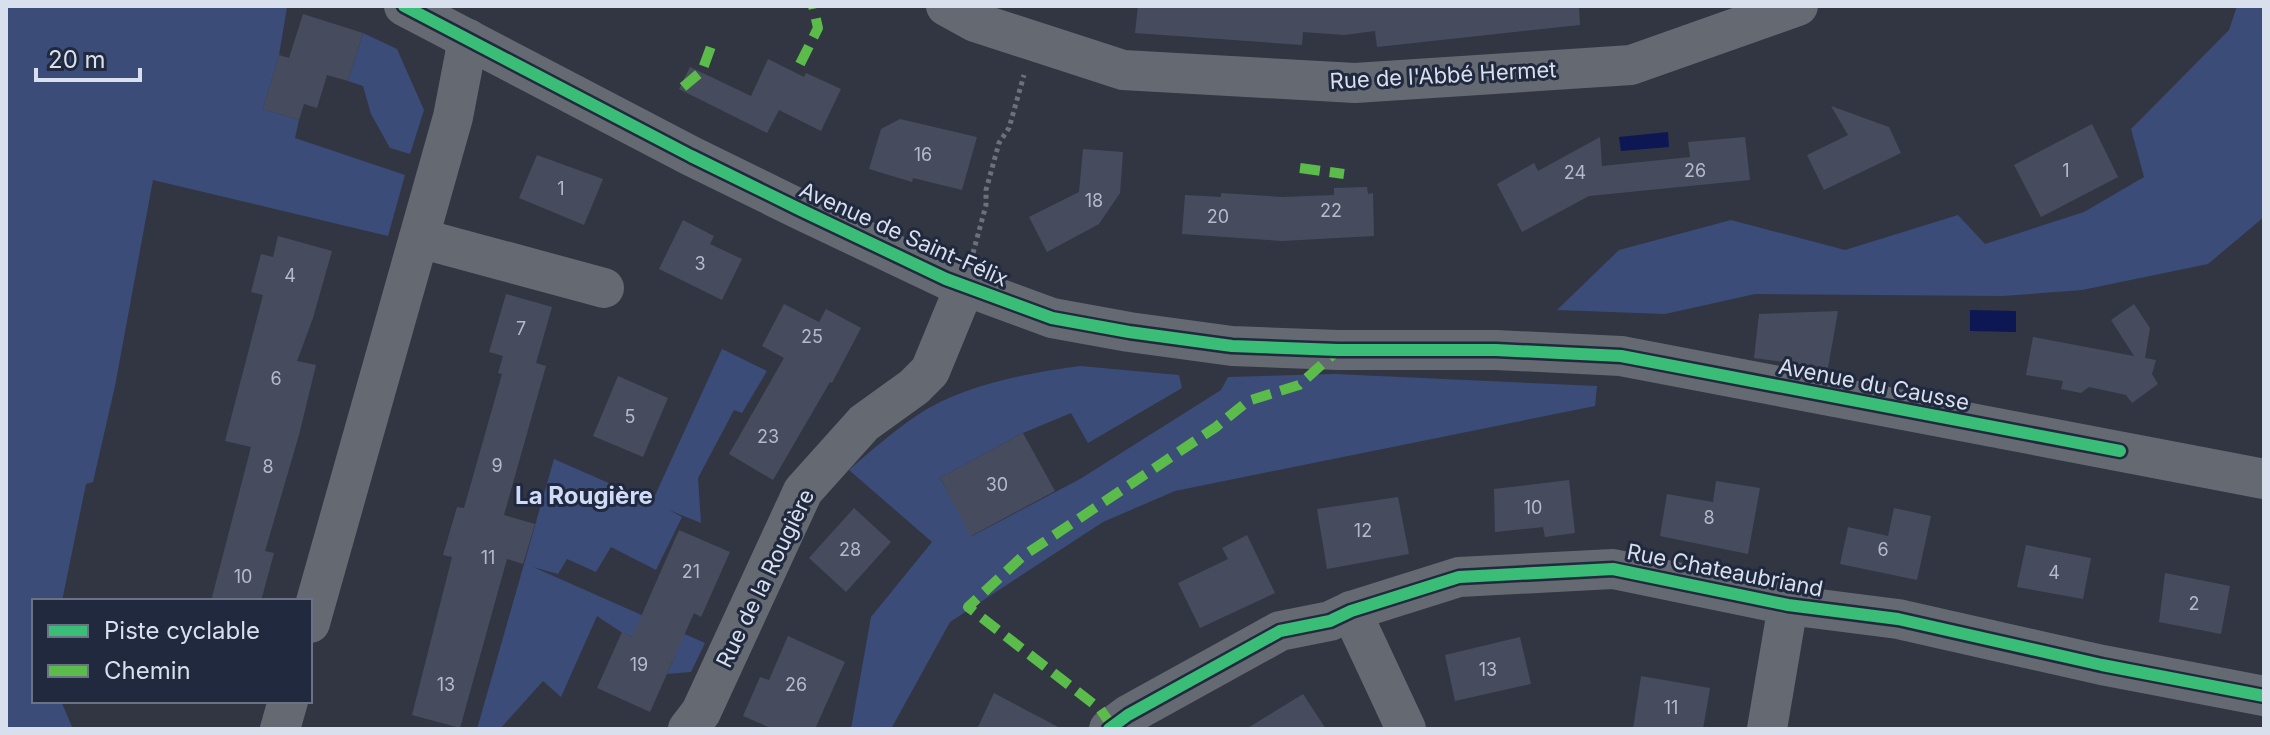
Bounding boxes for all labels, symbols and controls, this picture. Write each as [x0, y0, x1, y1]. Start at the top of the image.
scale bar [36, 32, 140, 82]
text: 20 m [48, 45, 106, 74]
street label: Rue de l'Abbé Hermet [1329, 56, 1557, 94]
house number: 16 [914, 144, 932, 165]
house number: 26 [1684, 160, 1706, 181]
house number: 1 [2062, 160, 2070, 181]
house number: 24 [1564, 162, 1586, 183]
street label: Avenue de Saint-Félix [796, 176, 1012, 292]
house number: 1 [557, 178, 565, 199]
house number: 18 [1085, 190, 1103, 211]
house number: 22 [1320, 200, 1342, 221]
house number: 20 [1207, 206, 1229, 227]
house number: 3 [694, 253, 706, 274]
house number: 4 [284, 265, 296, 286]
house number: 7 [516, 318, 526, 339]
house number: 25 [801, 326, 823, 347]
street label: Avenue du Causse [1776, 353, 1972, 415]
house number: 6 [270, 368, 282, 389]
house number: 5 [625, 406, 635, 427]
house number: 23 [757, 426, 779, 447]
house number: 9 [491, 455, 503, 476]
house number: 8 [262, 456, 274, 477]
house number: 30 [986, 474, 1008, 495]
district label: La Rougière [515, 481, 653, 510]
street label: Rue de la Rougière [711, 485, 819, 671]
house number: 10 [1524, 497, 1542, 518]
house number: 8 [1703, 507, 1715, 528]
house number: 12 [1354, 520, 1372, 541]
street label: Rue Chateaubriand [1625, 538, 1825, 602]
house number: 28 [839, 539, 861, 560]
house number: 6 [1877, 539, 1889, 560]
house number: 11 [481, 547, 495, 568]
house number: 21 [682, 561, 700, 582]
house number: 4 [2048, 562, 2060, 583]
house number: 10 [234, 566, 252, 587]
house number: 2 [2189, 593, 2199, 614]
legend [32, 599, 312, 703]
text: Piste cyclable [104, 616, 260, 645]
house number: 19 [630, 654, 648, 675]
text: Chemin [104, 656, 191, 685]
house number: 13 [1479, 659, 1497, 680]
house number: 13 [437, 674, 455, 695]
house number: 26 [785, 674, 807, 695]
house number: 11 [1664, 697, 1678, 718]

